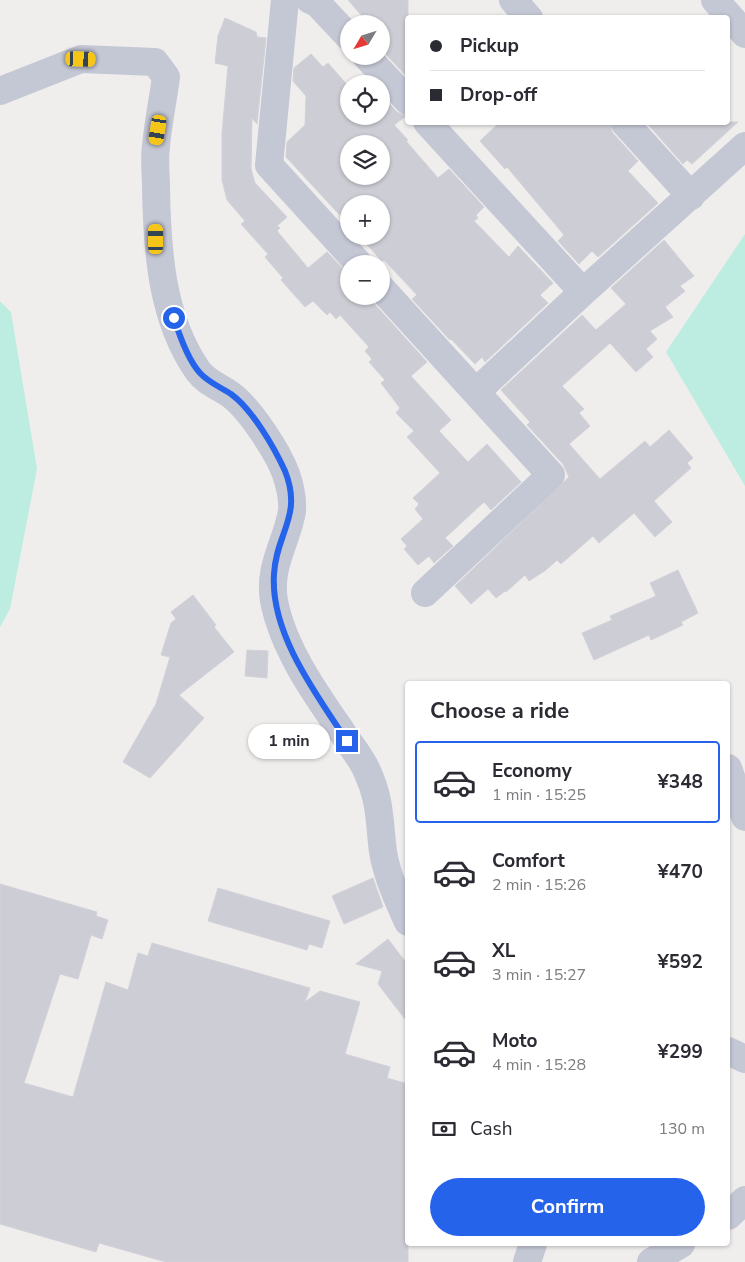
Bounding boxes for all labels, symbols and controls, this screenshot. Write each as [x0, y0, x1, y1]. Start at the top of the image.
north arrow [340, 15, 390, 65]
map controls [340, 15, 390, 305]
text: Pickup [460, 33, 519, 59]
car [65, 51, 96, 67]
button: locate [340, 75, 390, 125]
text: Drop-off [460, 82, 537, 108]
car [148, 114, 167, 146]
button: layers [340, 135, 390, 185]
button: + [340, 195, 390, 245]
car [148, 224, 163, 254]
button: − [340, 255, 390, 305]
route start [163, 307, 185, 329]
text: Choose a ride [430, 696, 569, 726]
callout: 1 min [247, 724, 330, 758]
text: 1 min [268, 730, 310, 752]
route end [336, 730, 358, 752]
text: Economy [492, 758, 572, 784]
icon: car [432, 760, 477, 805]
text: ¥348 [657, 769, 703, 795]
text: 1 min · 15:25 [492, 784, 586, 806]
text: Comfort [492, 848, 565, 874]
icon: car [432, 850, 477, 895]
text: ¥470 [657, 859, 703, 885]
text: 2 min · 15:26 [492, 874, 586, 896]
text: XL [492, 938, 515, 964]
icon: car [432, 940, 477, 985]
text: ¥592 [657, 949, 703, 975]
text: 3 min · 15:27 [492, 964, 586, 986]
text: Moto [492, 1028, 538, 1054]
icon: car [432, 1030, 477, 1075]
text: ¥299 [657, 1039, 703, 1065]
text: 4 min · 15:28 [492, 1054, 586, 1076]
icon: cash [430, 1115, 458, 1143]
text: Cash [470, 1116, 512, 1142]
text: 130 m [658, 1118, 705, 1140]
button: Confirm [430, 1178, 705, 1236]

